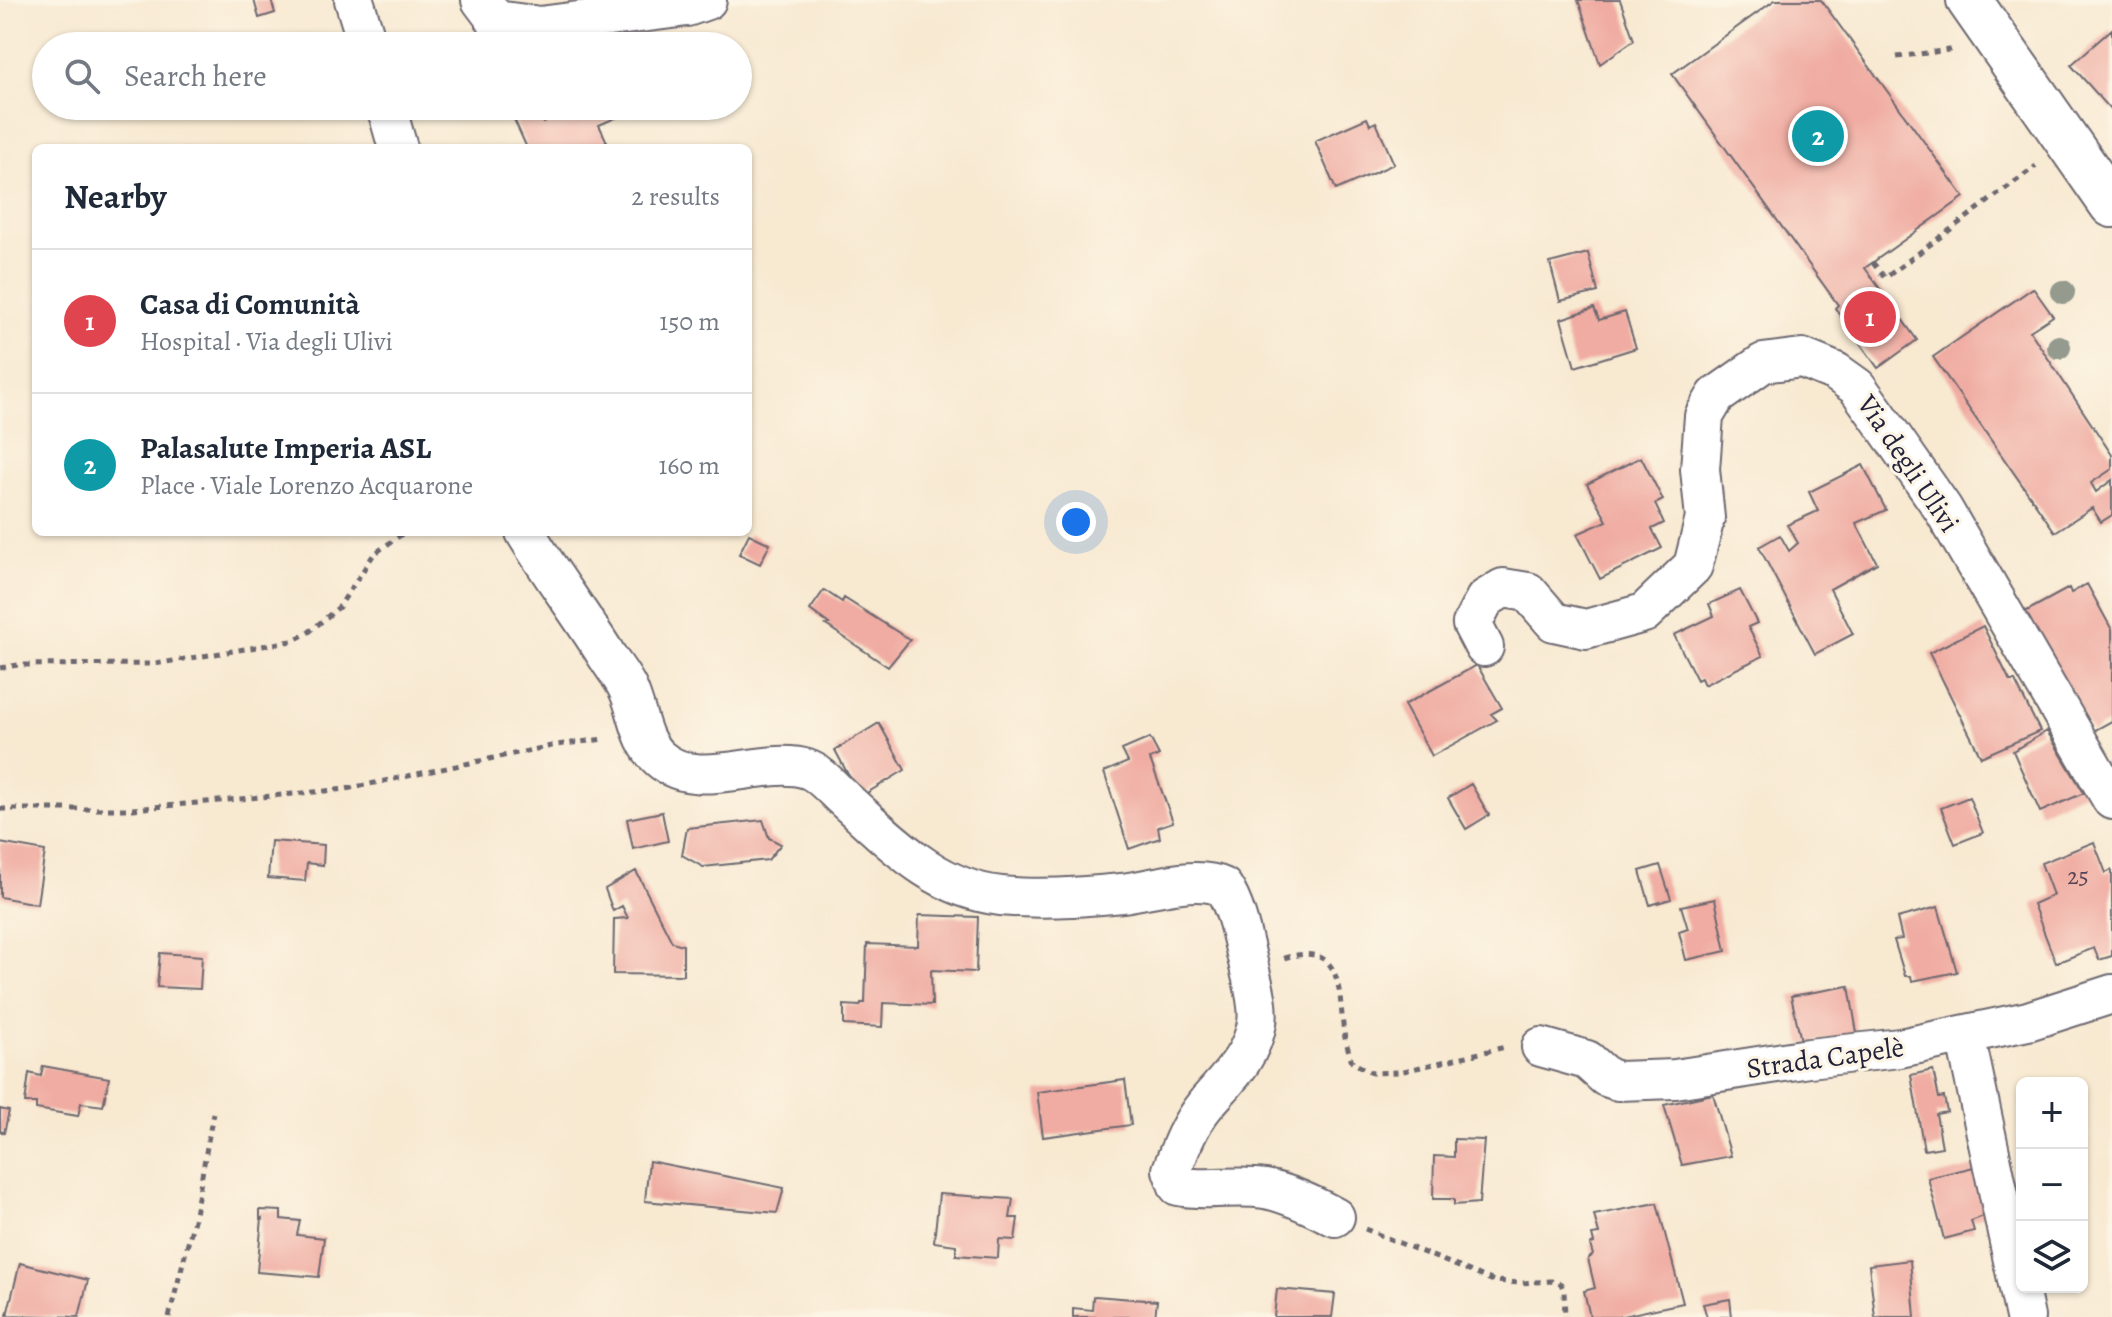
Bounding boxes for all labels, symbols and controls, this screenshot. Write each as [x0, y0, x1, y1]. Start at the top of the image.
search box [32, 32, 752, 120]
icon: search [60, 54, 104, 98]
text: Search here [124, 56, 267, 96]
pin: 2 [1792, 106, 1844, 166]
text: Nearby [64, 173, 167, 220]
text: 2 results [631, 179, 720, 214]
text: Casa di Comunità [140, 284, 360, 324]
pin: 1 [1844, 287, 1896, 347]
text: 1 [85, 304, 95, 339]
text: 150 m [659, 304, 720, 339]
text: Hospital · Via degli Ulivi [140, 324, 393, 359]
street label: Via degli Ulivi [1848, 387, 1968, 540]
text: Palasalute Imperia ASL [140, 428, 431, 468]
text: 2 [84, 448, 96, 483]
text: 160 m [658, 448, 720, 483]
text: Place · Viale Lorenzo Acquarone [140, 468, 473, 503]
your location [1056, 502, 1096, 542]
house number: 25 [2067, 860, 2089, 892]
street label: Strada Capelè [1744, 1028, 1906, 1088]
map controls [2016, 1077, 2088, 1293]
button: + [2016, 1077, 2088, 1149]
button: − [2016, 1149, 2088, 1221]
button: layers [2016, 1221, 2088, 1293]

